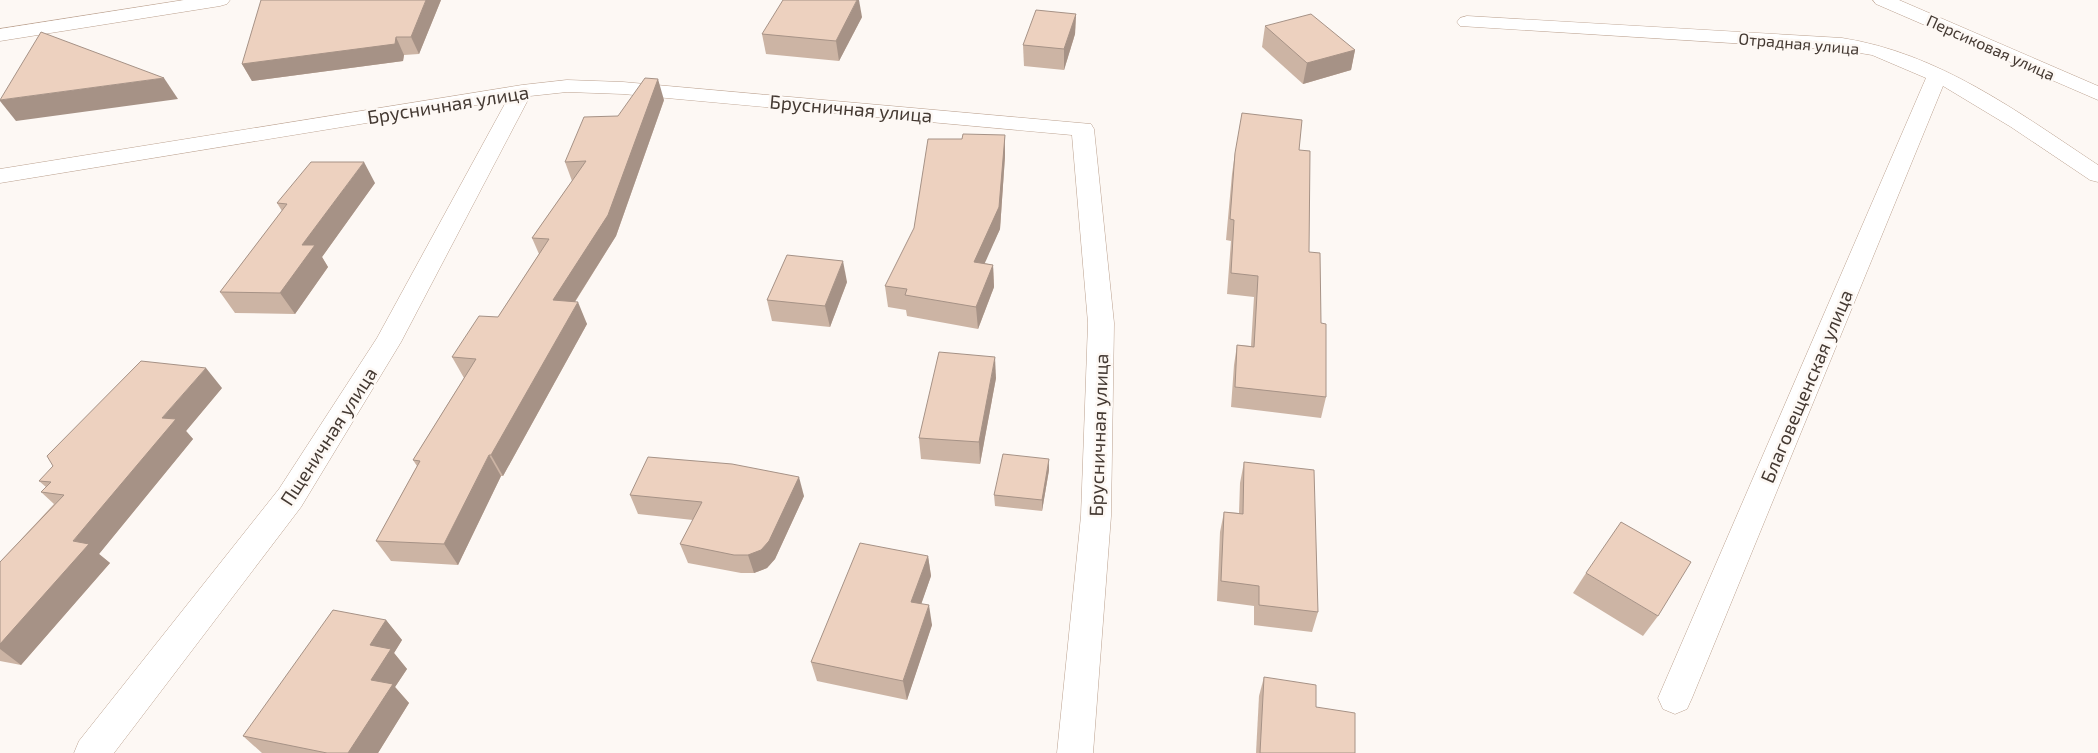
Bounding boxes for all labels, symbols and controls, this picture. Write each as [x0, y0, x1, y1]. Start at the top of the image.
street label: Персиковая улица [1924, 10, 2058, 85]
street label: Отрадная улица [1738, 28, 1860, 59]
street label: Брусничная улица [366, 80, 531, 129]
street label: Брусничная улица [769, 89, 933, 128]
street label: Благовещенская улица [1755, 286, 1858, 486]
street label: Брусничная улица [1084, 353, 1113, 517]
street label: Пщеничная улица [275, 363, 382, 510]

